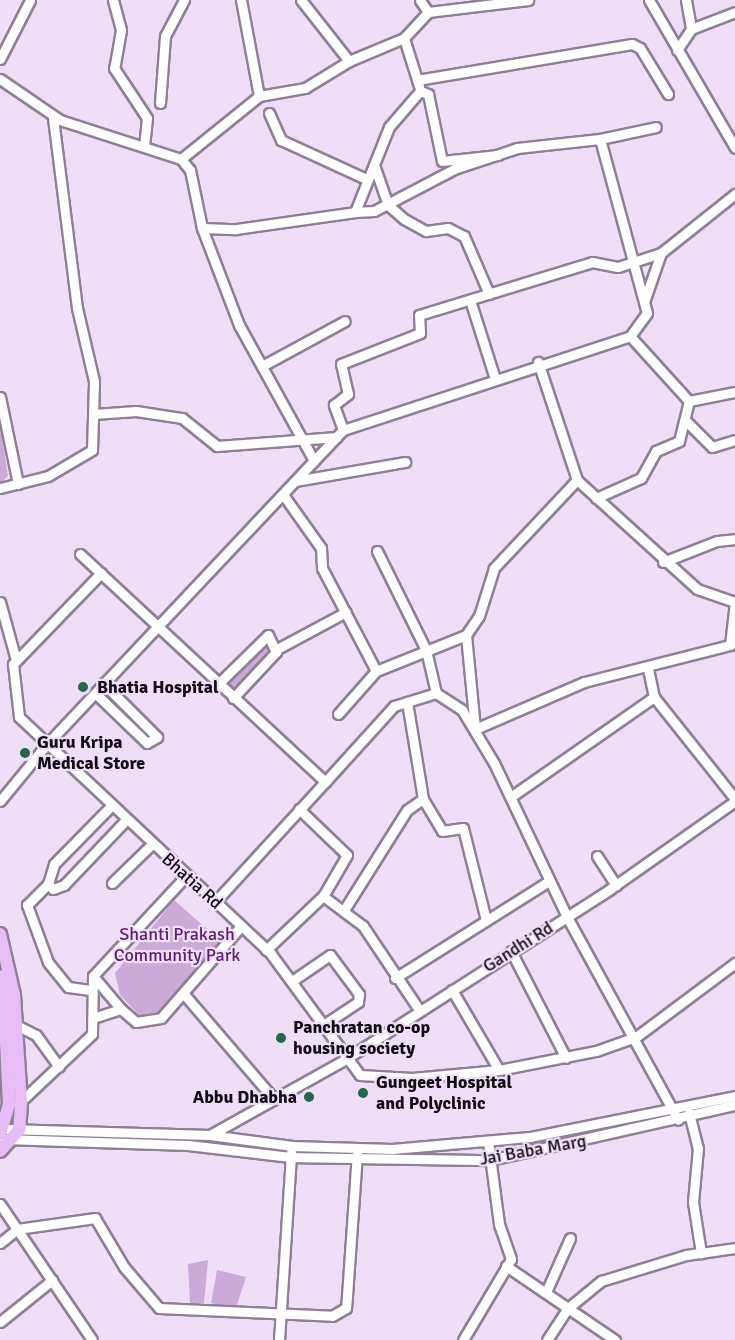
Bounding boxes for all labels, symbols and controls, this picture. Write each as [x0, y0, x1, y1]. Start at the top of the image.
place label: Bhatia Hospital [97, 676, 219, 698]
marker: Bhatia Hospital [74, 678, 92, 696]
place label: Guru Kripa Medical Store [37, 732, 145, 774]
marker: Guru Kripa Medical Store [18, 746, 32, 760]
street label: Bhatia Rd [157, 848, 227, 914]
street label: Gandhi Rd [479, 917, 557, 977]
park label: Shanti Prakash Community Park [114, 924, 240, 966]
place label: Panchratan co-op housing society [293, 1017, 430, 1060]
marker: Panchratan co-op housing society [274, 1031, 288, 1045]
place label: Gungeet Hospital and Polyclinic [376, 1072, 512, 1114]
marker: Gungeet Hospital and Polyclinic [354, 1084, 372, 1102]
place label: Abbu Dhabha [193, 1086, 297, 1108]
marker: Abbu Dhabha [302, 1090, 316, 1104]
street label: Jai Baba Marg [478, 1130, 588, 1170]

